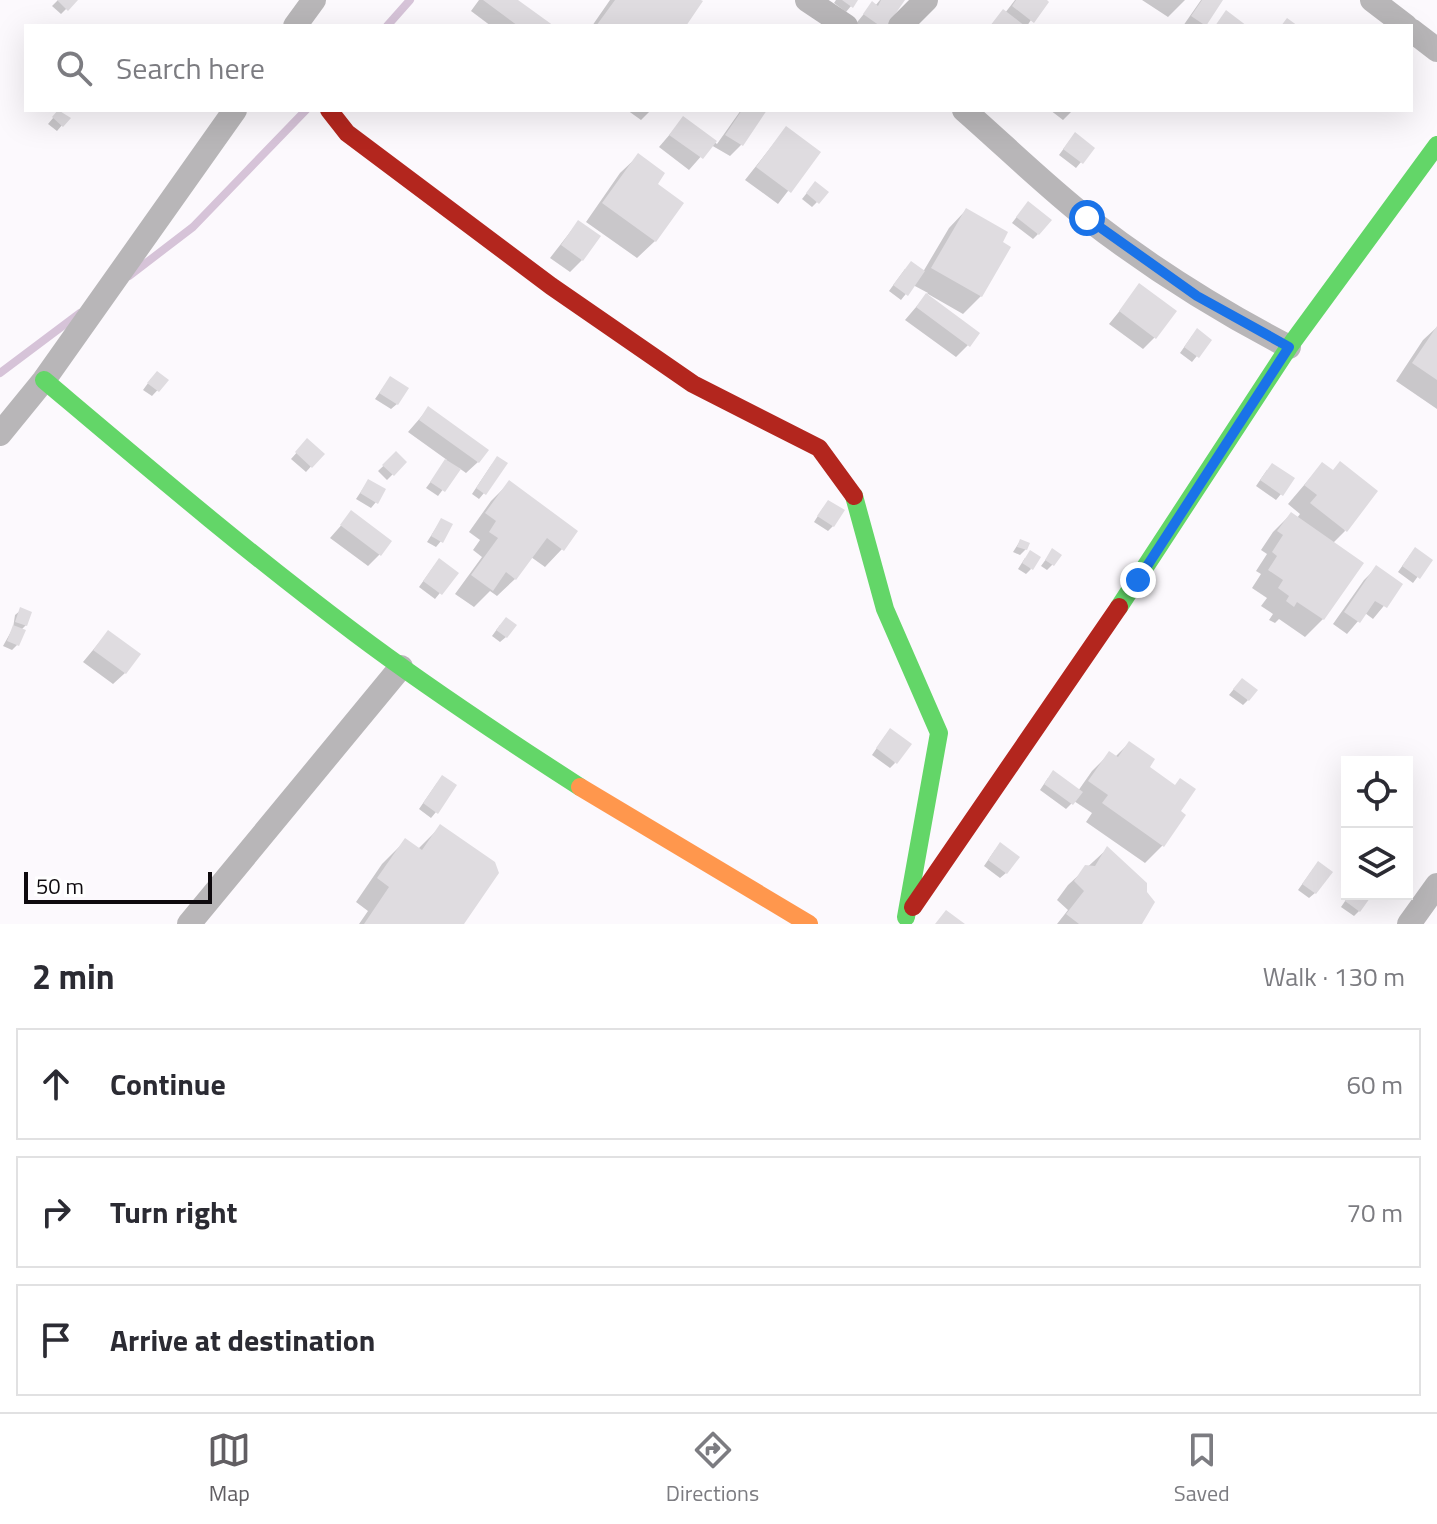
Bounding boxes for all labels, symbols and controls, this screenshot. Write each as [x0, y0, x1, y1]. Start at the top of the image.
search box [24, 24, 1413, 112]
text: Search here [116, 45, 265, 91]
icon: search [52, 46, 96, 90]
route start [1069, 200, 1105, 236]
route end [1120, 562, 1156, 598]
map controls [1341, 756, 1413, 900]
button: locate [1341, 756, 1413, 828]
button: layers [1341, 828, 1413, 900]
scale bar [24, 868, 212, 904]
text: 50 m [36, 869, 84, 903]
text: 2 min [32, 950, 115, 1002]
text: Walk · 130 m [1263, 957, 1405, 996]
text: Continue [110, 1061, 226, 1107]
icon: ahead [34, 1062, 78, 1106]
text: 60 m [1346, 1065, 1403, 1104]
text: Turn right [110, 1189, 238, 1235]
icon: right [34, 1190, 78, 1234]
text: 70 m [1346, 1193, 1403, 1232]
text: Arrive at destination [110, 1317, 375, 1363]
icon: arrive [34, 1318, 78, 1362]
tab: Map [207, 1428, 251, 1510]
tab: Directions [666, 1428, 759, 1510]
tab: Saved [1174, 1428, 1230, 1510]

